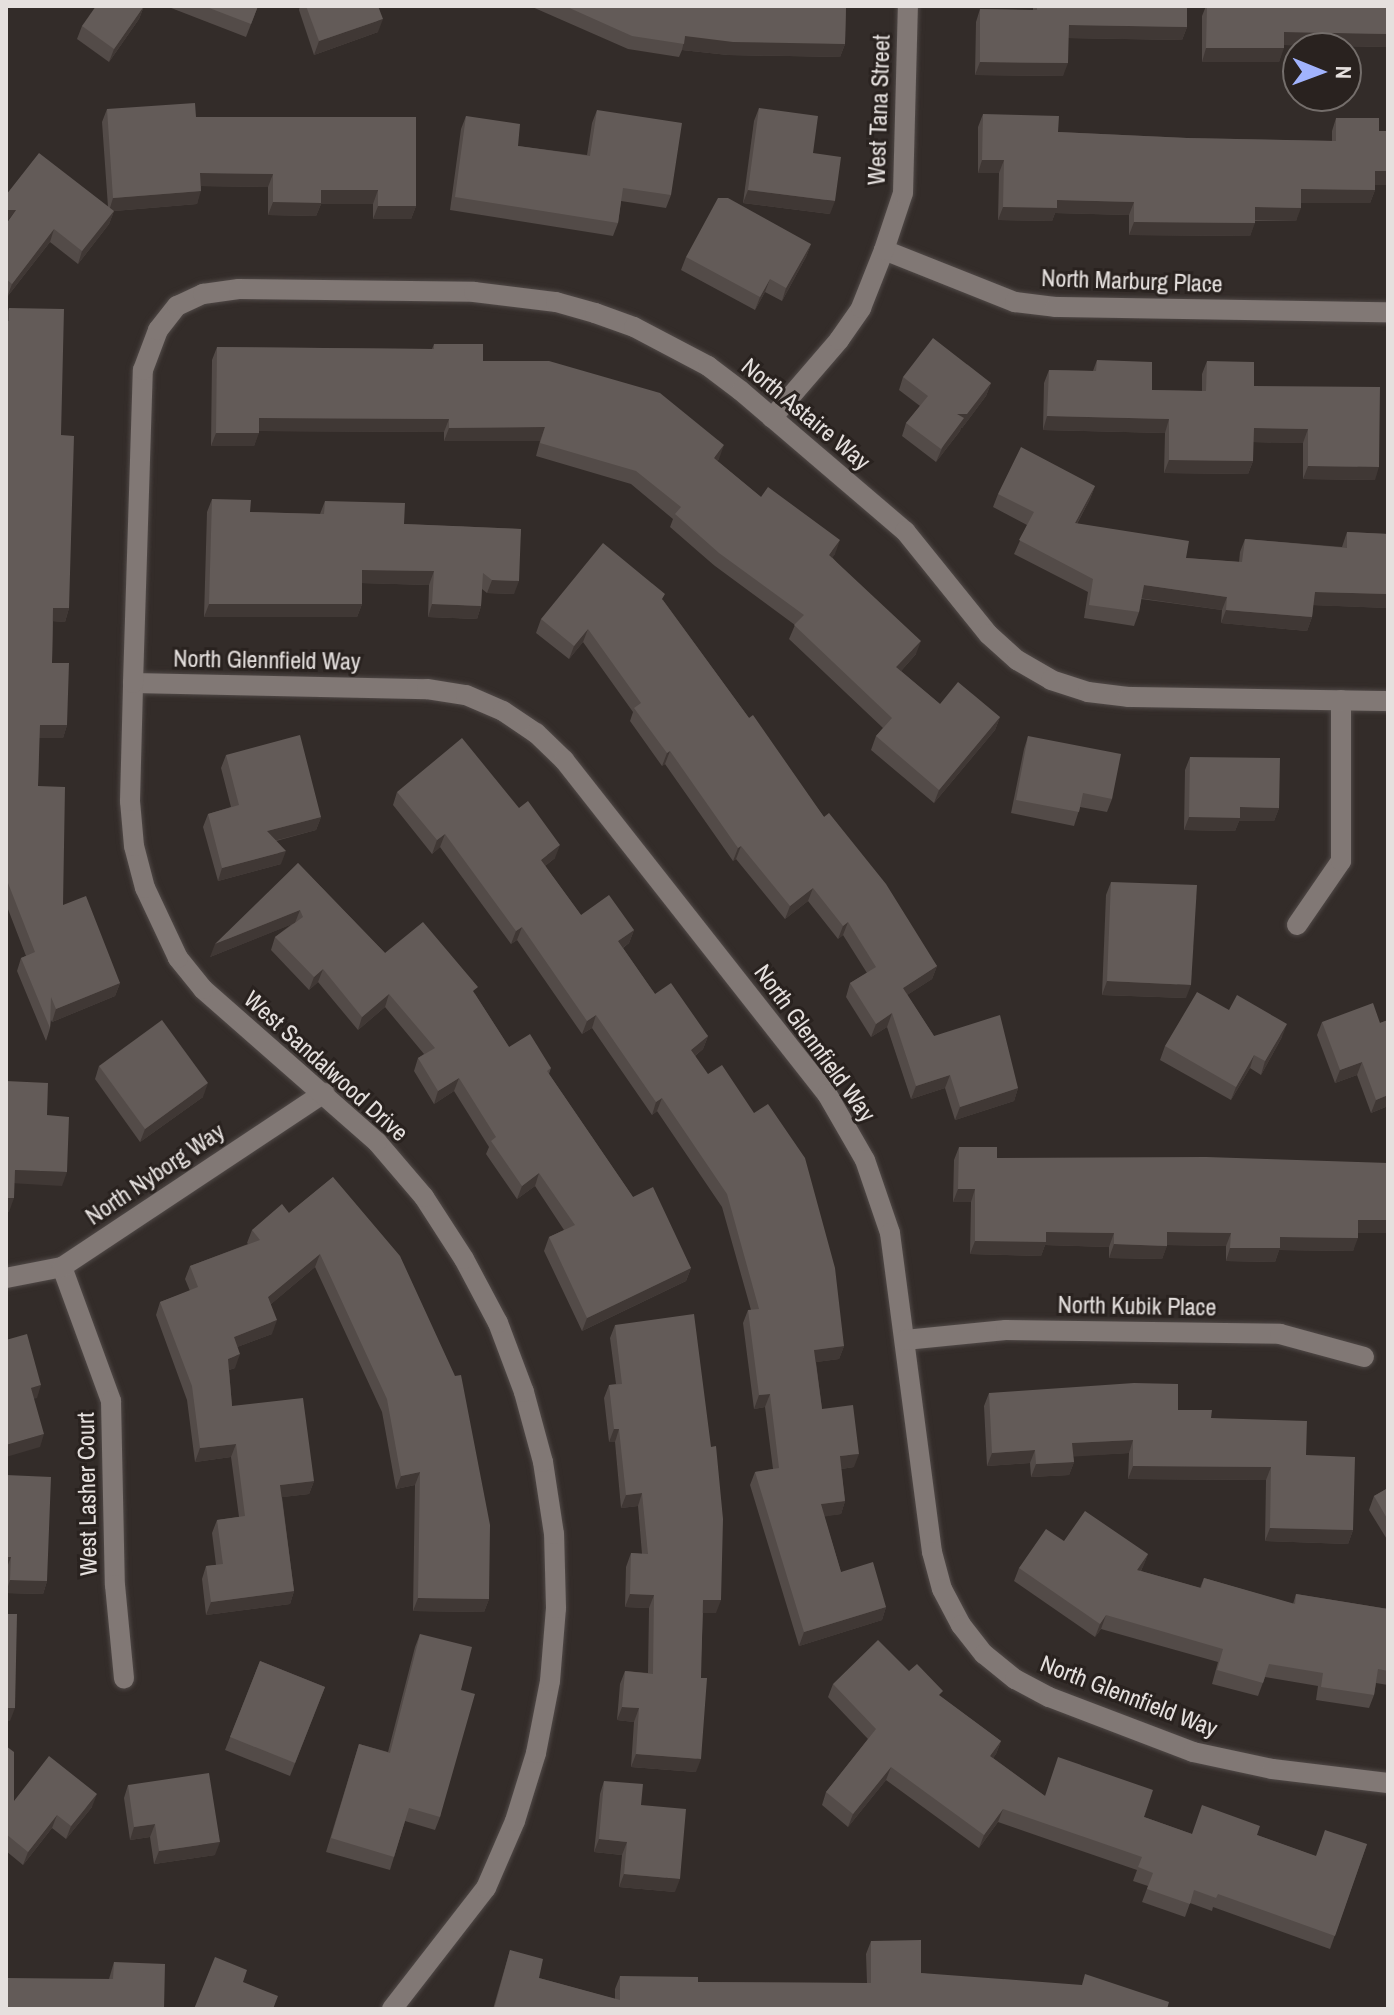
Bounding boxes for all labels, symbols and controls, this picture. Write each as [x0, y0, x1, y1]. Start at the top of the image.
north arrow [1282, 32, 1362, 112]
street label: West Tana Street [862, 34, 896, 186]
text: N [1329, 66, 1359, 79]
street label: North Marburg Place [1041, 263, 1223, 299]
street label: North Astaire Way [735, 352, 877, 476]
street label: North Glennfield Way [173, 644, 361, 676]
street label: North Glennfield Way [748, 959, 882, 1127]
street label: West Sandalwood Drive [238, 985, 414, 1147]
street label: North Nyborg Way [80, 1117, 230, 1231]
street label: North Kubik Place [1057, 1290, 1217, 1322]
street label: West Lasher Court [71, 1412, 103, 1576]
street label: North Glennfield Way [1036, 1649, 1222, 1743]

